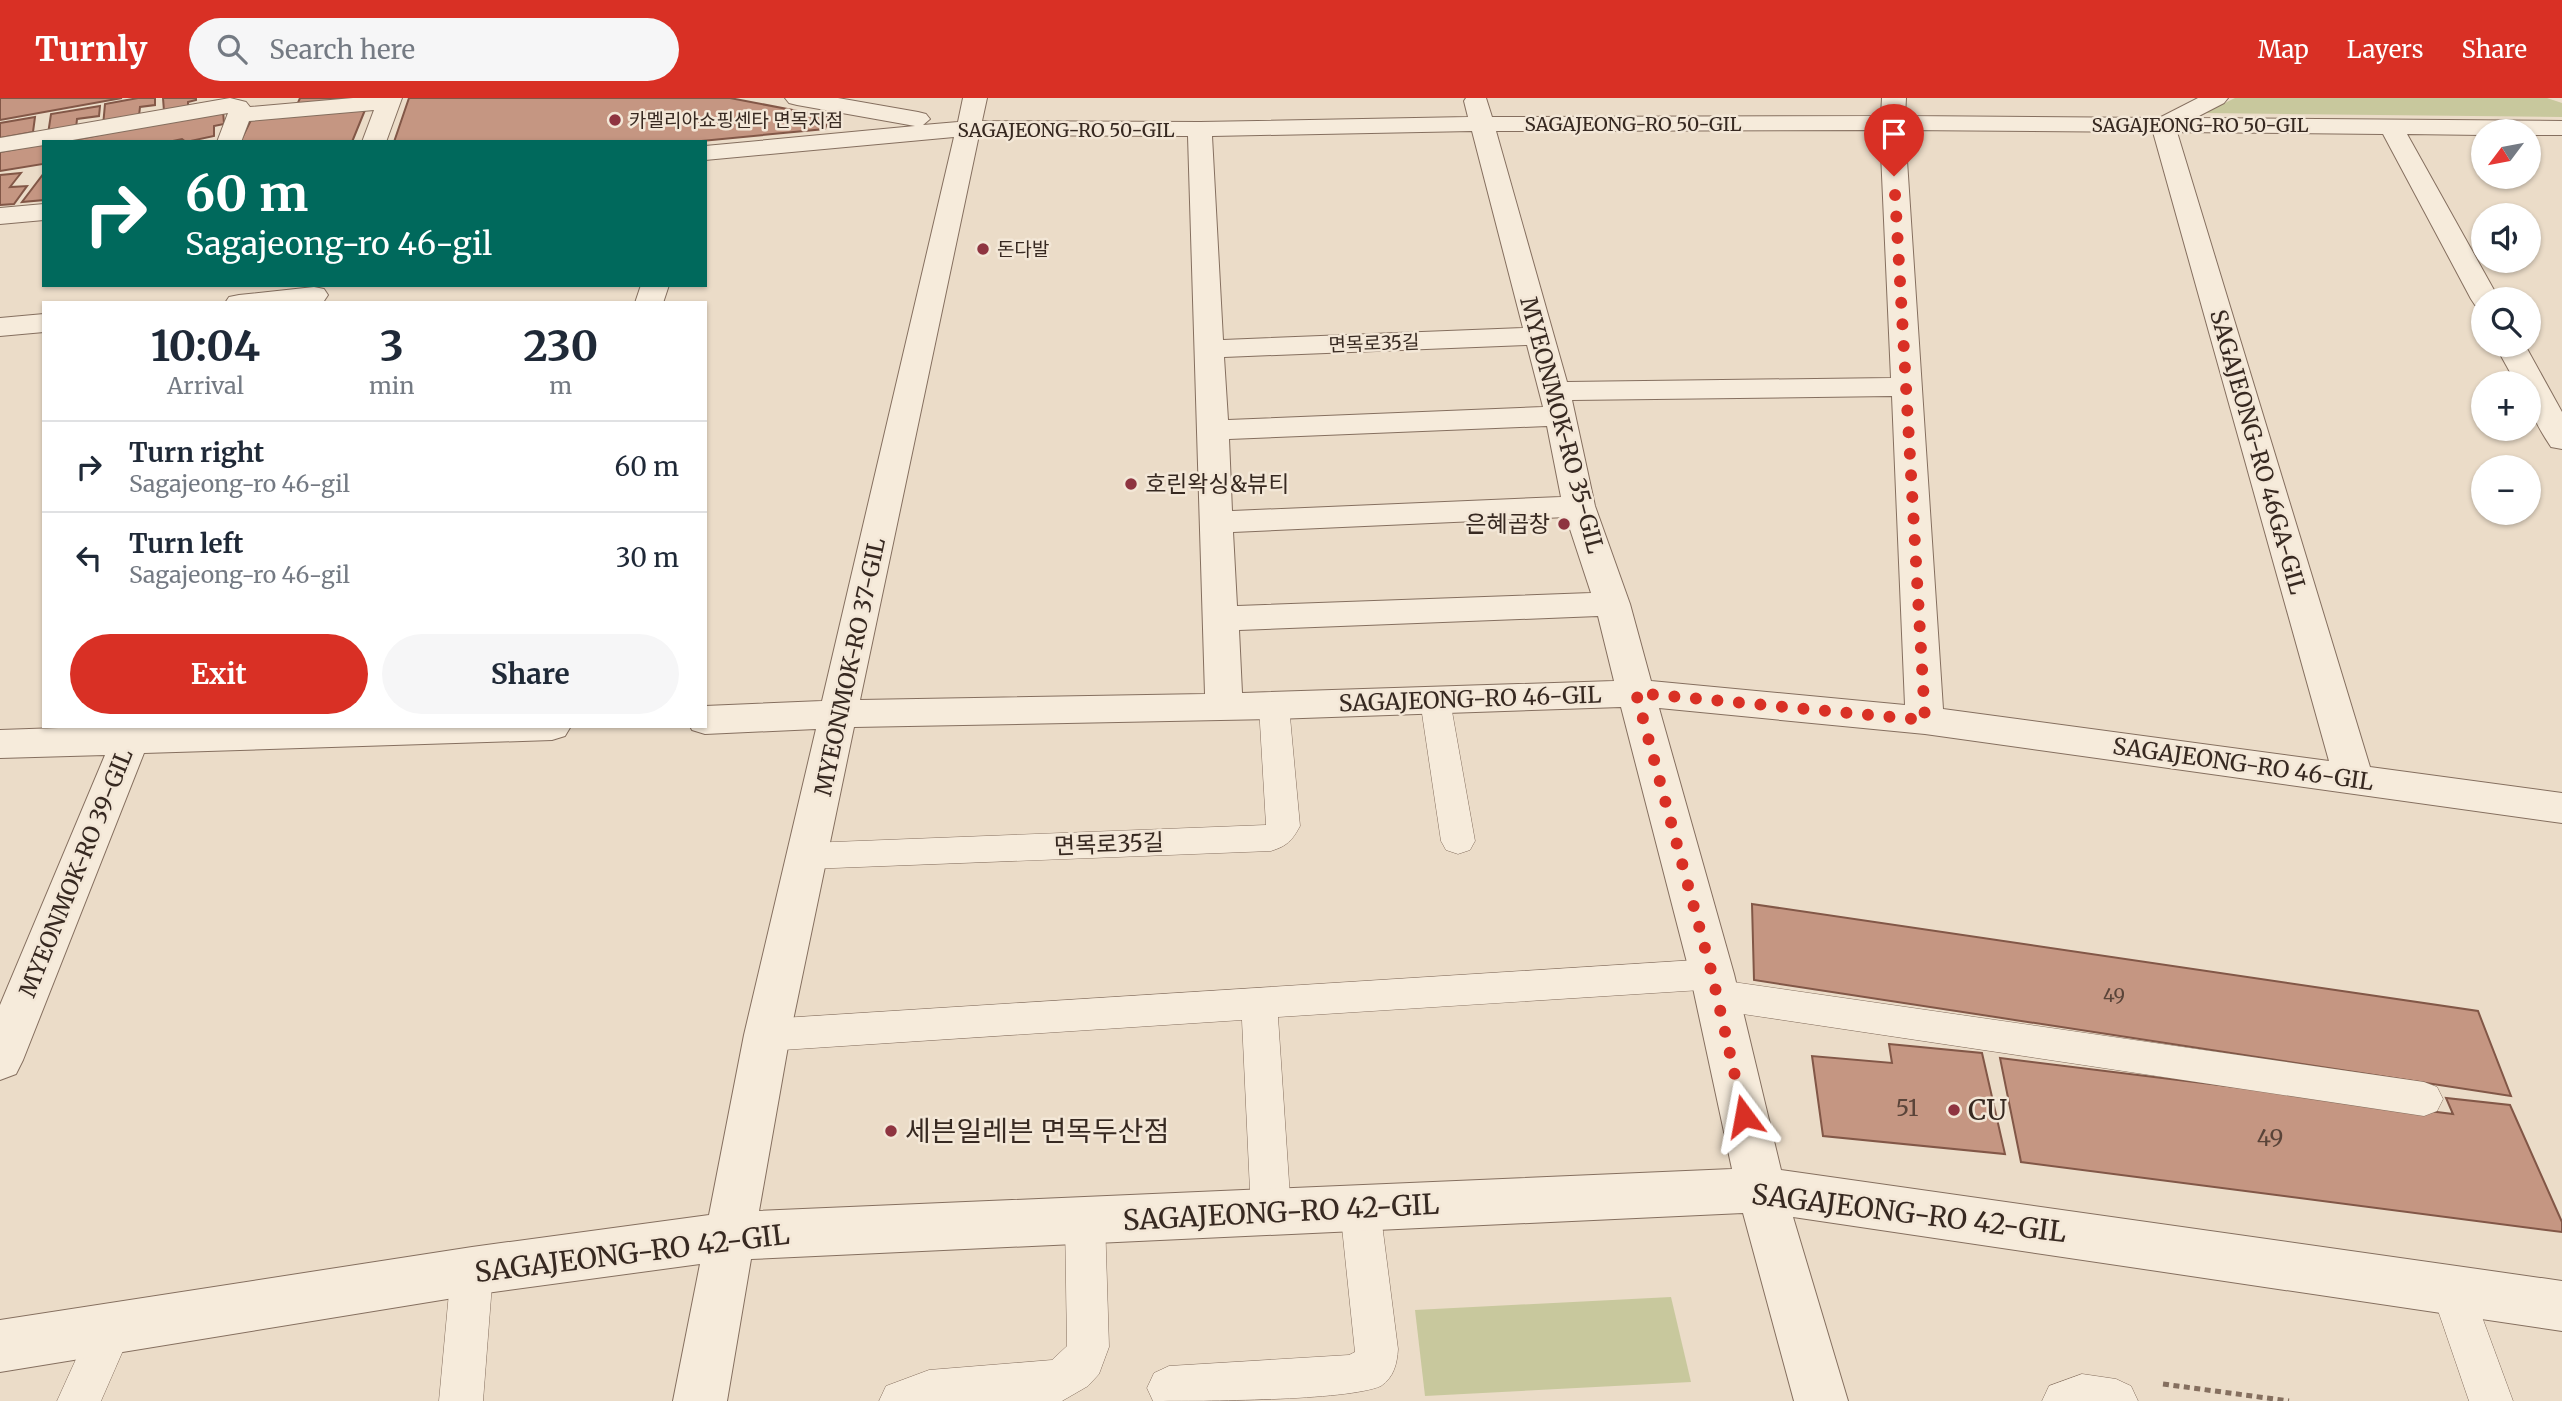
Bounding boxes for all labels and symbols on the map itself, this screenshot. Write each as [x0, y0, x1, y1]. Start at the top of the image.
pin [1864, 104, 1924, 176]
place label: 카멜리아쇼핑센타 면목지점 [629, 108, 843, 132]
marker: 카멜리아쇼핑센타 면목지점 [607, 112, 623, 128]
street label: SAGAJEONG-RO 50-GIL [1524, 112, 1742, 136]
street label: SAGAJEONG-RO 50-GIL [2091, 113, 2309, 137]
street label: SAGAJEONG-RO 50-GIL [957, 118, 1175, 142]
north arrow [2471, 119, 2541, 189]
place label: 돈다발 [997, 237, 1049, 261]
marker: 돈다발 [975, 241, 991, 257]
street label: MYEONMOK-RO 35-GIL [1514, 293, 1611, 556]
street label: SAGAJEONG-RO 46GA-GIL [2204, 306, 2313, 597]
street label: 면목로35길 [1328, 329, 1420, 357]
place label: 호린왁싱&뷰티 [1145, 469, 1289, 498]
marker: 호린왁싱&뷰티 [1123, 476, 1139, 492]
place label: 은혜곱창 [1465, 509, 1550, 538]
marker: 은혜곱창 [1556, 516, 1572, 532]
street label: MYEONMOK-RO 37-GIL [808, 535, 891, 799]
street label: SAGAJEONG-RO 46-GIL [1338, 679, 1602, 718]
street label: SAGAJEONG-RO 46-GIL [2111, 731, 2375, 796]
street label: MYEONMOK-RO 39-GIL [12, 744, 139, 1001]
street label: 면목로35길 [1054, 827, 1164, 860]
house number: 49 [2103, 983, 2125, 1007]
position arrow [1707, 1079, 1781, 1153]
place label: CU [1968, 1092, 2007, 1128]
house number: 51 [1896, 1093, 1918, 1122]
marker: CU [1946, 1102, 1962, 1118]
place label: 세븐일레븐 면목두산점 [905, 1113, 1169, 1149]
marker: 세븐일레븐 면목두산점 [883, 1123, 899, 1139]
house number: 49 [2257, 1123, 2283, 1152]
street label: SAGAJEONG-RO 42-GIL [1750, 1176, 2068, 1250]
street label: SAGAJEONG-RO 42-GIL [1122, 1186, 1440, 1238]
street label: SAGAJEONG-RO 42-GIL [473, 1216, 791, 1290]

